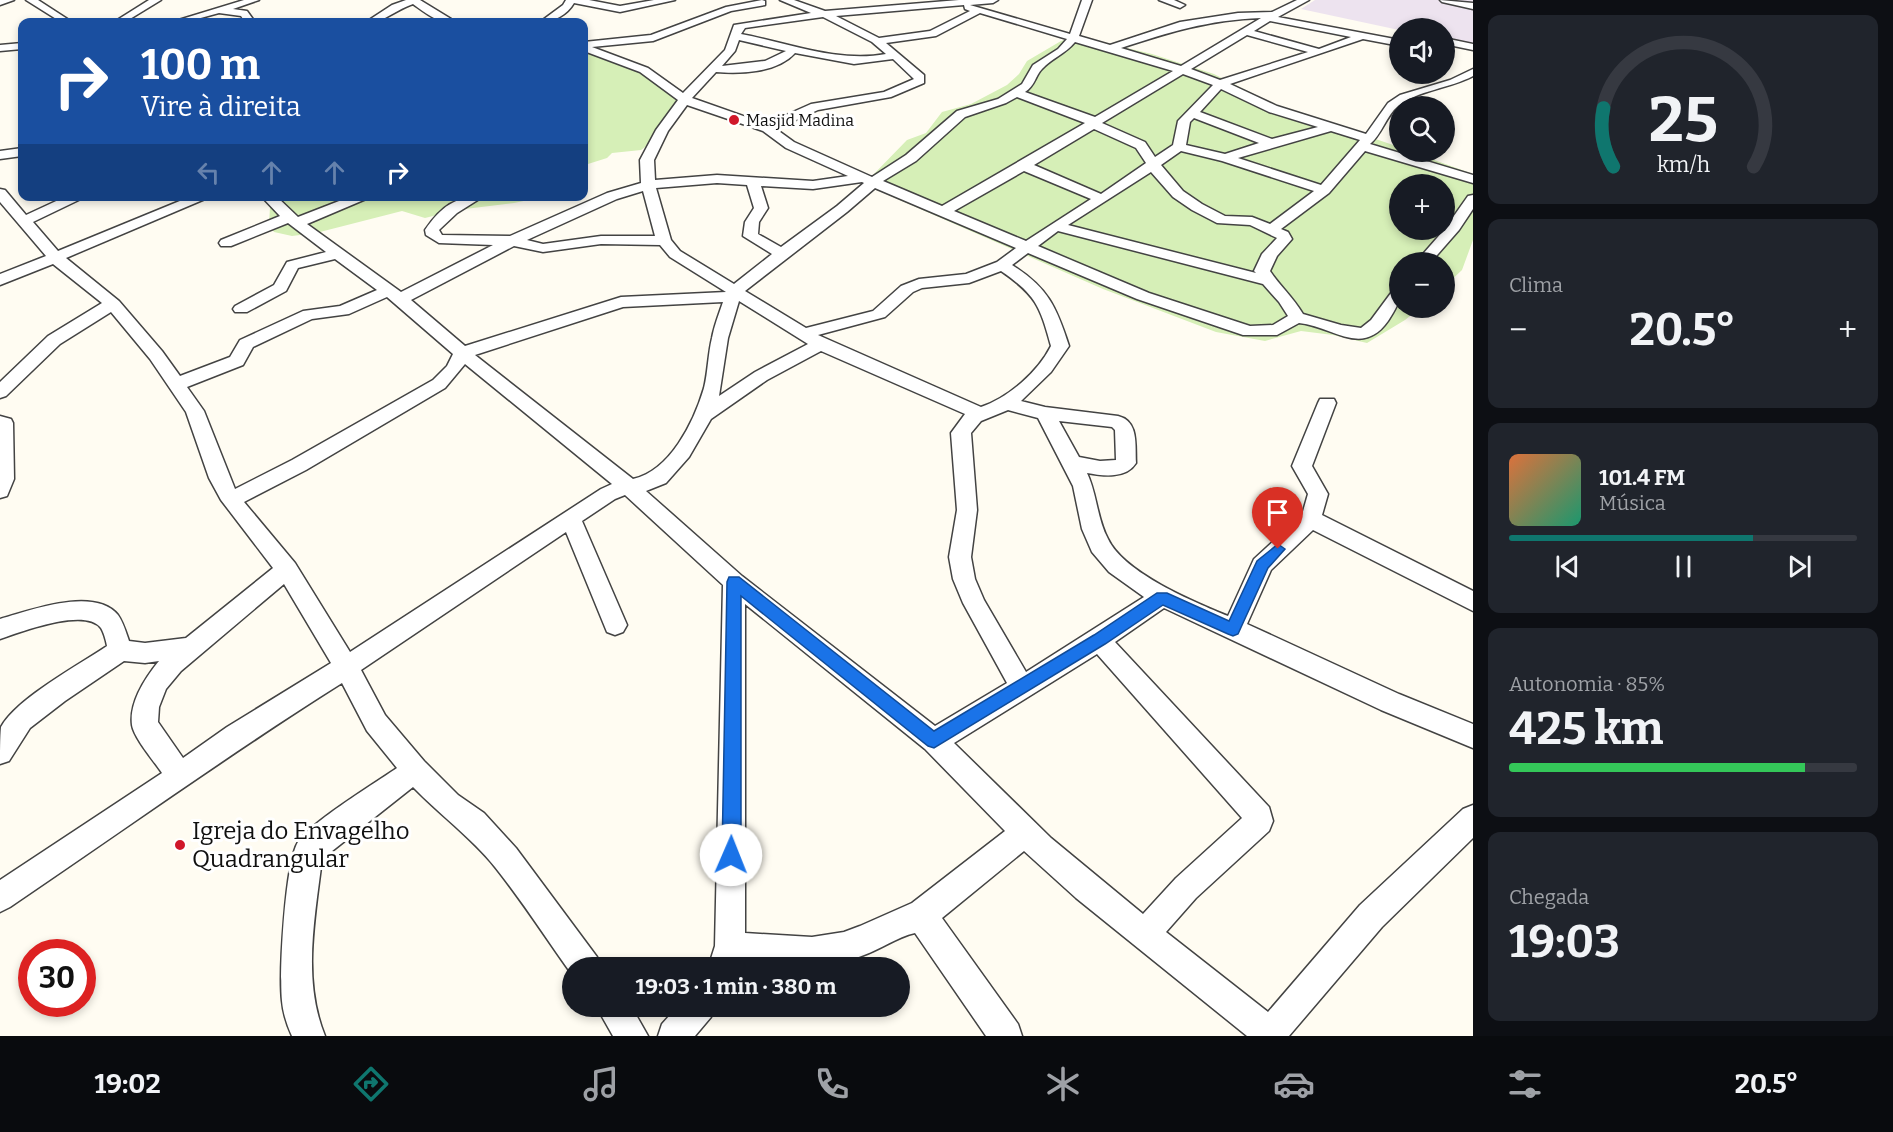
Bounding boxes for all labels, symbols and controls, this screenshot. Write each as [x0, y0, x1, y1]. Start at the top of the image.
map controls [1389, 18, 1455, 318]
button: sound [1389, 18, 1455, 84]
text: 100 m [141, 40, 260, 90]
icon: right [42, 42, 120, 120]
text: 25 [1648, 83, 1718, 158]
text: Vire à direita [141, 91, 301, 123]
button: search [1389, 96, 1455, 162]
place label: Masjid Madina [746, 111, 854, 130]
marker: Masjid Madina [727, 113, 741, 127]
text: km/h [1656, 152, 1710, 178]
icon: left [192, 156, 225, 189]
icon: ahead [255, 156, 288, 189]
icon: ahead [318, 156, 351, 189]
icon: right [381, 156, 414, 189]
button: + [1389, 174, 1455, 240]
button: − [1389, 252, 1455, 318]
text: Clima [1509, 273, 1563, 297]
text: 20.5° [1630, 303, 1736, 357]
text: − [1509, 310, 1527, 350]
text: + [1838, 310, 1857, 350]
text: 101.4 FM [1599, 464, 1685, 491]
pin [1252, 487, 1303, 549]
text: Música [1599, 491, 1666, 515]
icon: arrive [1261, 496, 1294, 529]
icon: previous [1551, 550, 1584, 583]
icon: pause [1667, 550, 1700, 583]
icon: next [1783, 550, 1816, 583]
text: Autonomia · 85% [1509, 672, 1665, 696]
text: 425 km [1509, 702, 1664, 756]
place label: Igreja do Envagelho Quadrangular [192, 817, 410, 873]
position arrow [699, 823, 763, 887]
marker: Igreja do Envagelho Quadrangular [173, 838, 187, 852]
text: Chegada [1509, 885, 1589, 909]
text: 19:03 [1509, 915, 1620, 969]
speed limit sign: 30 [18, 939, 96, 1017]
text: 19:03 · 1 min · 380 m [636, 973, 836, 1000]
icon: directions [350, 1063, 392, 1105]
icon: music [580, 1063, 622, 1105]
icon: phone [811, 1063, 853, 1105]
icon: climate [1042, 1063, 1084, 1105]
icon: car [1273, 1063, 1315, 1105]
icon: filters [1504, 1063, 1546, 1105]
text: 19:02 [94, 1068, 161, 1100]
text: 20.5° [1735, 1068, 1799, 1100]

